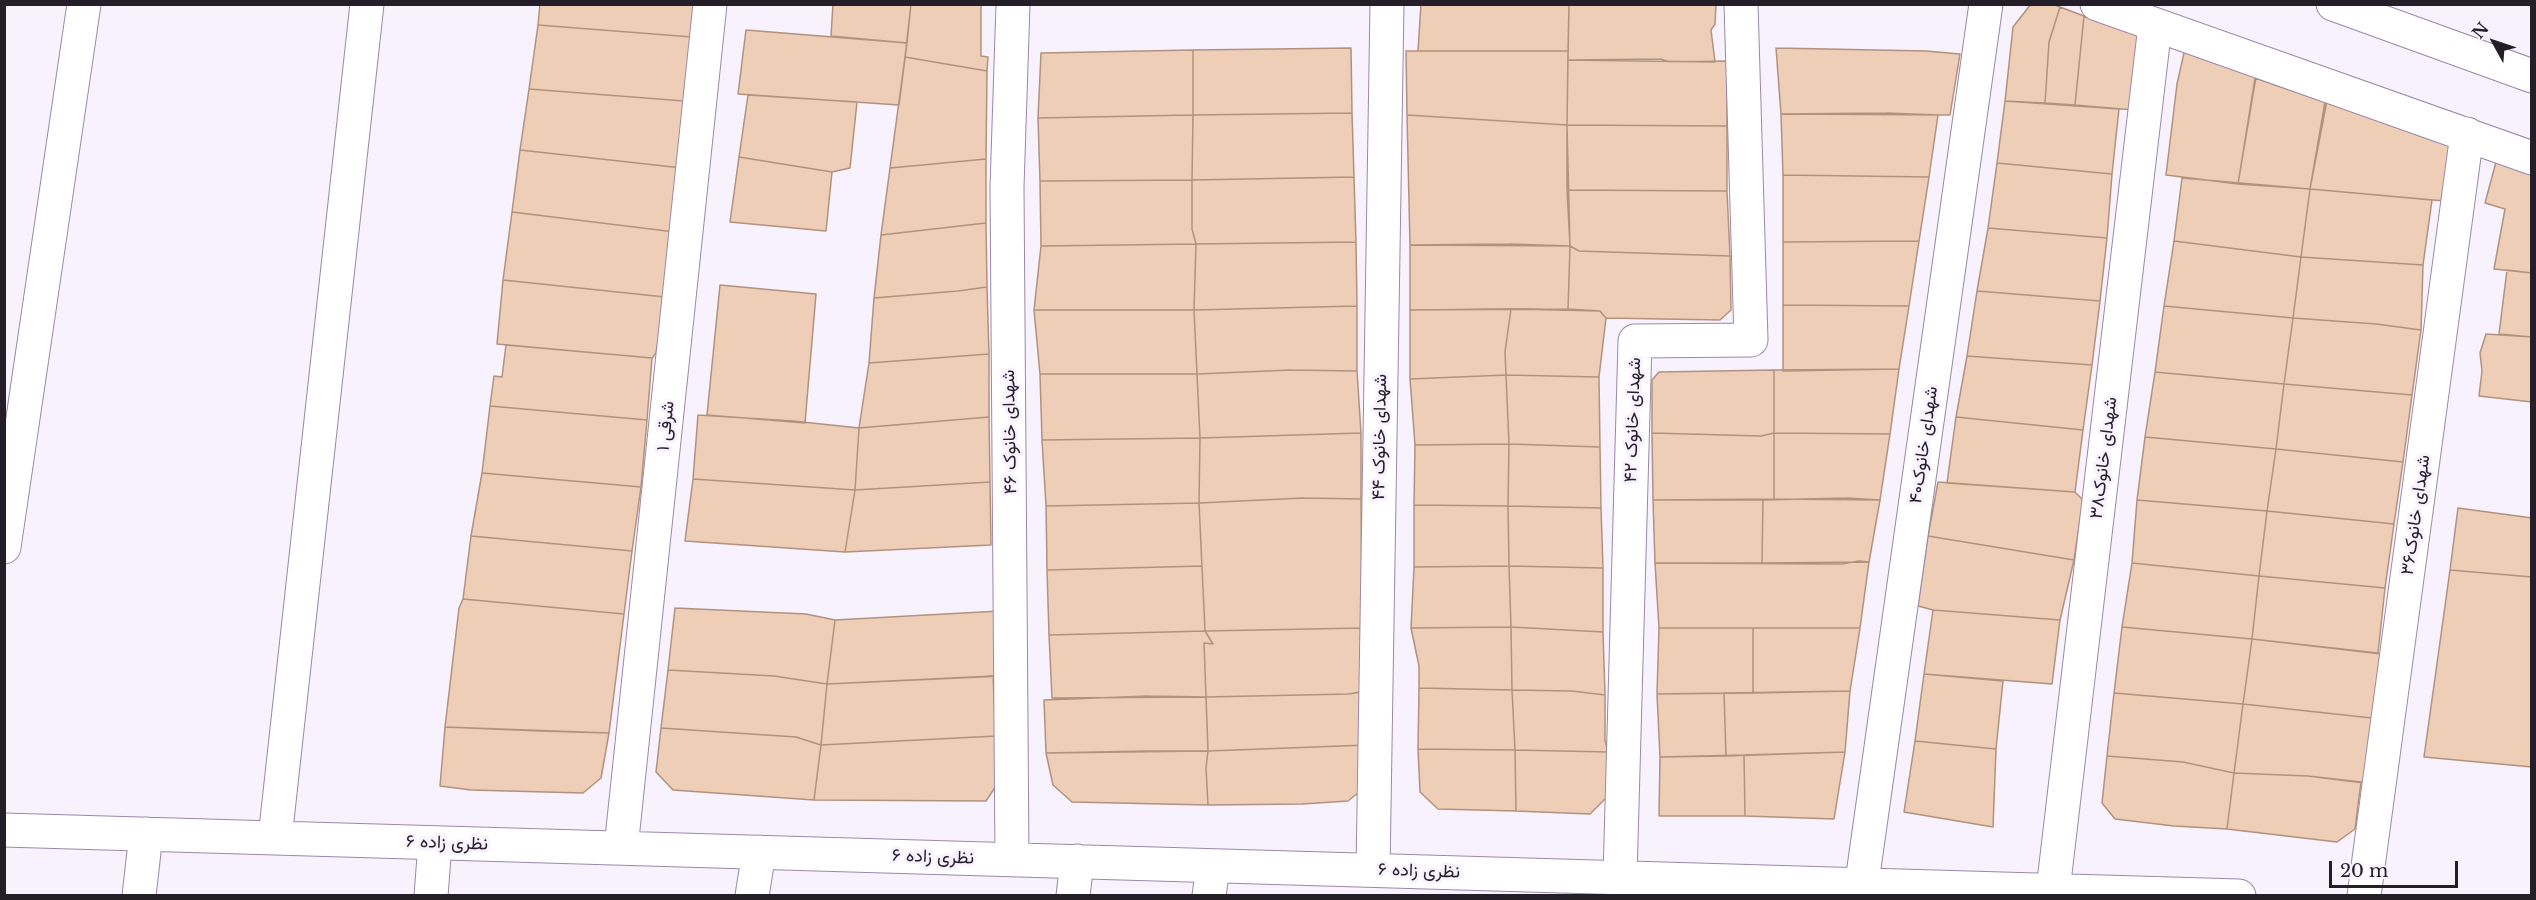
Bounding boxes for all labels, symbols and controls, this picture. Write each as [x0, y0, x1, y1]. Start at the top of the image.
north arrow [2464, 12, 2524, 72]
text: N [2468, 18, 2493, 43]
street label: شهدای خانوک ۴۲ [1620, 357, 1646, 483]
street label: ۴۶ شهدای خانوک [998, 369, 1022, 495]
street label: ۴۴ شهدای خانوک [1368, 374, 1392, 500]
street label: شهدای خانوک۴۰ [1905, 385, 1943, 505]
street label: شهدای خانوک۳۸ [2086, 396, 2122, 520]
street label: شرقی ۱ [653, 400, 679, 452]
street label: شهدای خانوک۳۶ [2397, 454, 2435, 576]
street label: نظری زاده ۶ [406, 831, 488, 855]
street label: نظری زاده ۶ [892, 845, 974, 869]
scale bar [2332, 849, 2461, 887]
street label: نظری زاده ۶ [1378, 859, 1460, 883]
text: 20 m [2340, 860, 2388, 882]

